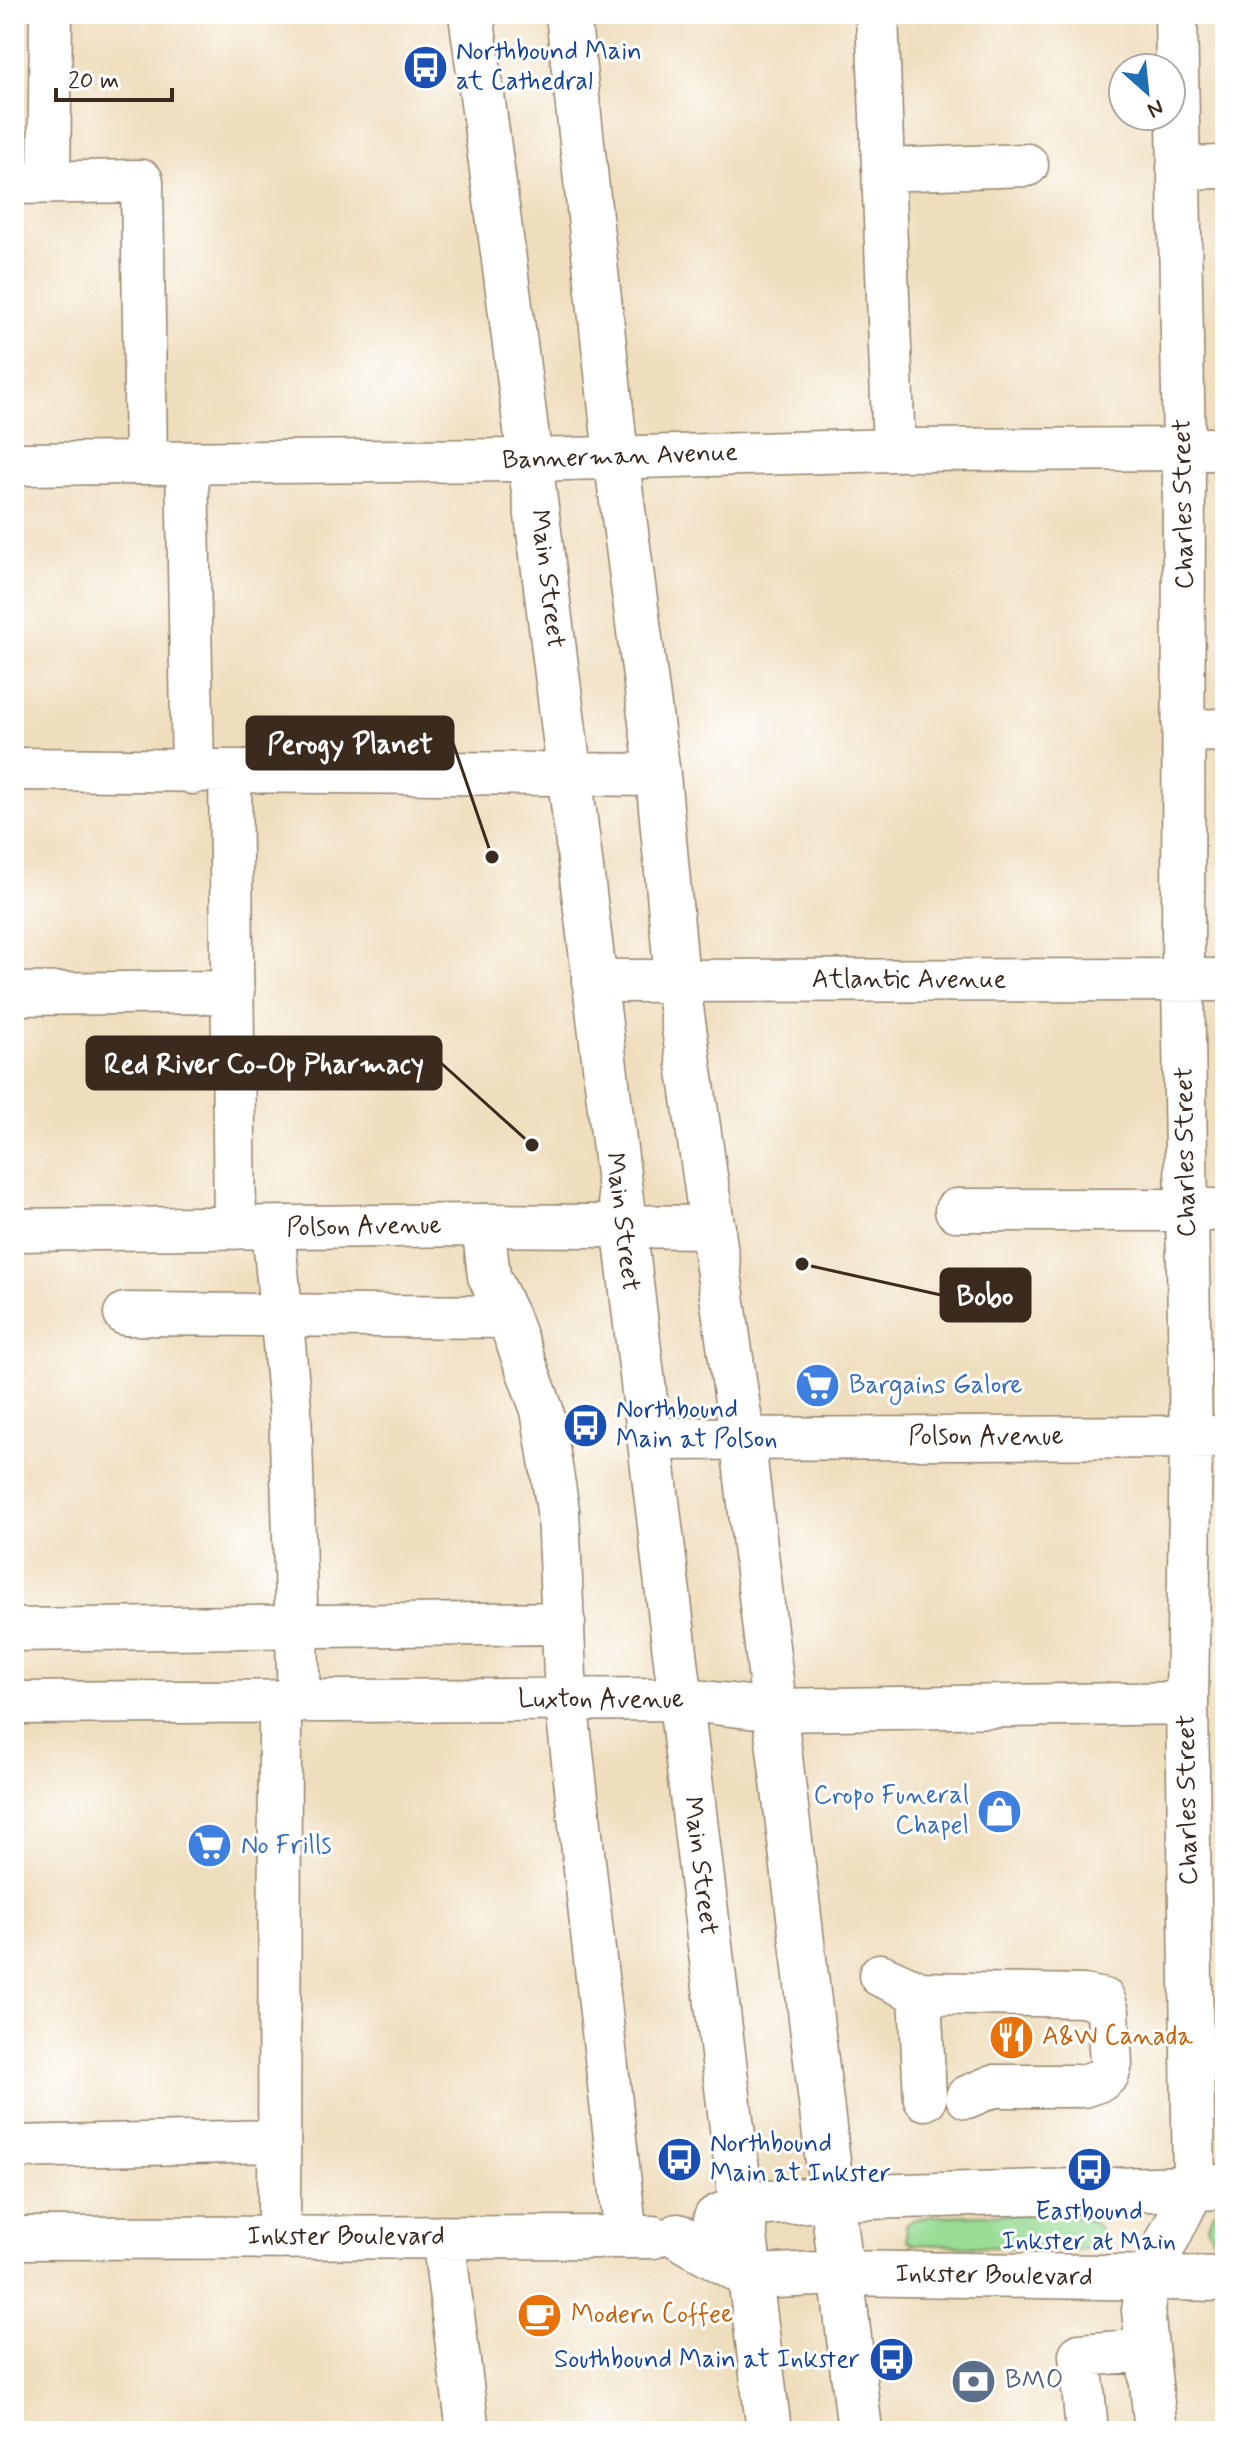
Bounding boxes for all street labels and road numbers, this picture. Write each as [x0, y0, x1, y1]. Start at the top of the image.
street label: Charles Street [1166, 418, 1202, 590]
street label: Bannerman Avenue [502, 436, 739, 478]
street label: Main Street [522, 508, 572, 650]
street label: Atlantic Avenue [812, 963, 1006, 997]
street label: Charles Street [1168, 1066, 1204, 1238]
street label: Main Street [597, 1151, 647, 1293]
street label: Polson Avenue [286, 1209, 442, 1245]
street label: Polson Avenue [908, 1420, 1064, 1454]
street label: Luxton Avenue [518, 1683, 684, 1717]
street label: Charles Street [1170, 1714, 1206, 1886]
street label: Main Street [675, 1795, 725, 1937]
street label: Inkster Boulevard [247, 2220, 445, 2254]
street label: Inkster Boulevard [895, 2257, 1093, 2295]

